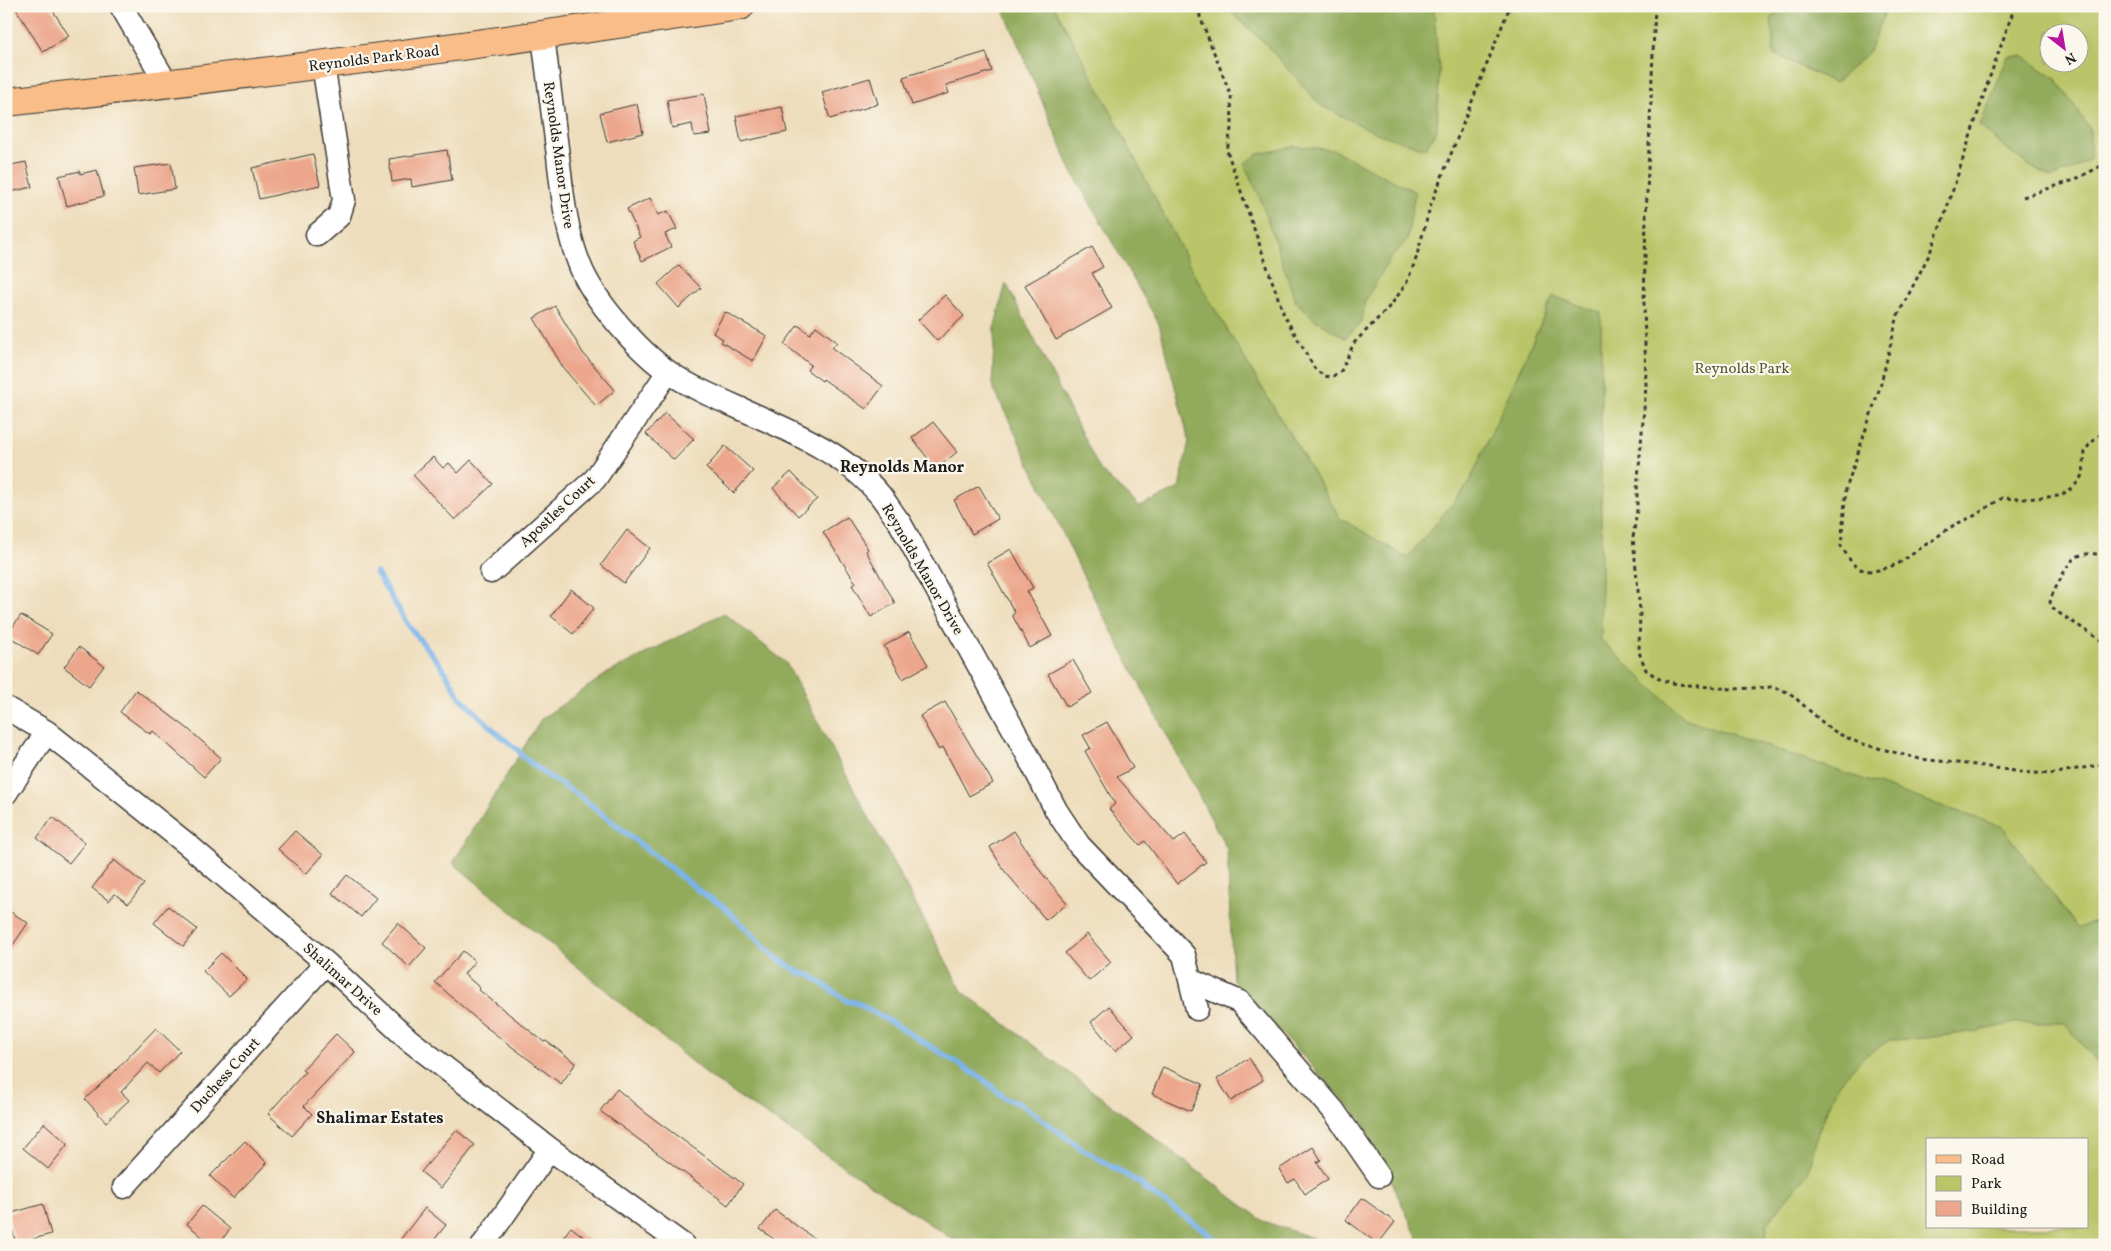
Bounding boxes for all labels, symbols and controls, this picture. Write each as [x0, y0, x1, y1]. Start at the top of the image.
north arrow [2038, 22, 2088, 72]
street label: Reynolds Park Road [308, 41, 441, 78]
text: N [2061, 47, 2079, 69]
street label: Reynolds Manor Drive [537, 80, 578, 230]
park label: Reynolds Park [1695, 359, 1789, 380]
district label: Reynolds Manor [840, 457, 964, 479]
street label: Apostles Court [515, 471, 601, 553]
street label: Reynolds Manor Drive [875, 500, 968, 639]
street label: Shalimar Drive [298, 939, 386, 1021]
street label: Duchess Court [186, 1034, 266, 1118]
district label: Shalimar Estates [316, 1108, 444, 1130]
legend [1926, 1138, 2088, 1228]
text: Road [1971, 1150, 2005, 1171]
text: Park [1971, 1174, 2002, 1195]
text: Building [1971, 1200, 2028, 1221]

